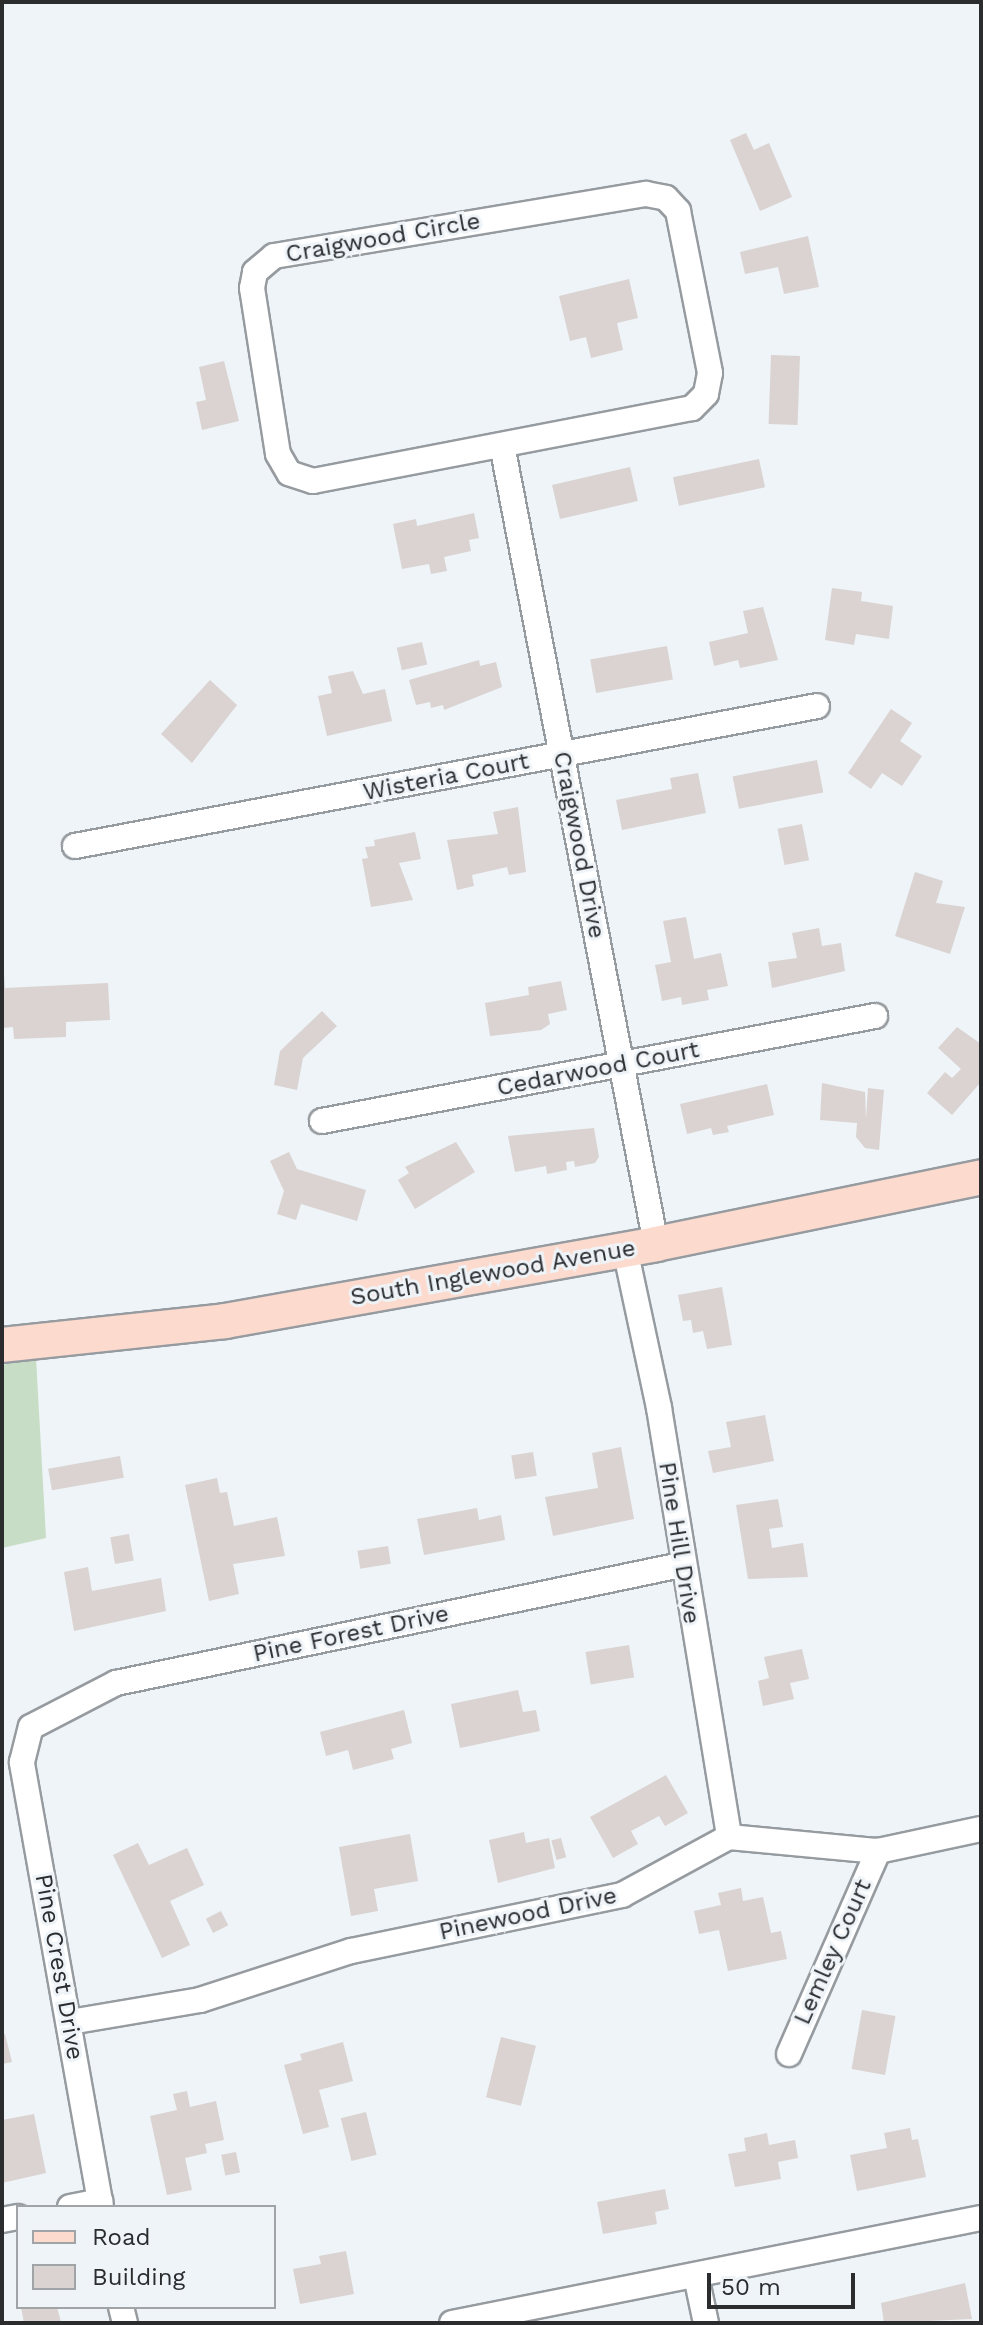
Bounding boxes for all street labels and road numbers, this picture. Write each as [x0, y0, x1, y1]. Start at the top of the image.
street label: Craigwood Circle [283, 207, 483, 269]
street label: Wisteria Court [360, 747, 532, 807]
street label: Craigwood Drive [547, 749, 611, 941]
street label: Cedarwood Court [495, 1035, 701, 1103]
street label: South Inglewood Avenue [348, 1234, 638, 1312]
street label: Pine Hill Drive [652, 1460, 706, 1626]
street label: Pine Forest Drive [250, 1599, 452, 1669]
street label: Pine Crest Drive [28, 1872, 90, 2062]
street label: Lemley Court [788, 1875, 878, 2029]
street label: Pinewood Drive [437, 1881, 619, 1947]

